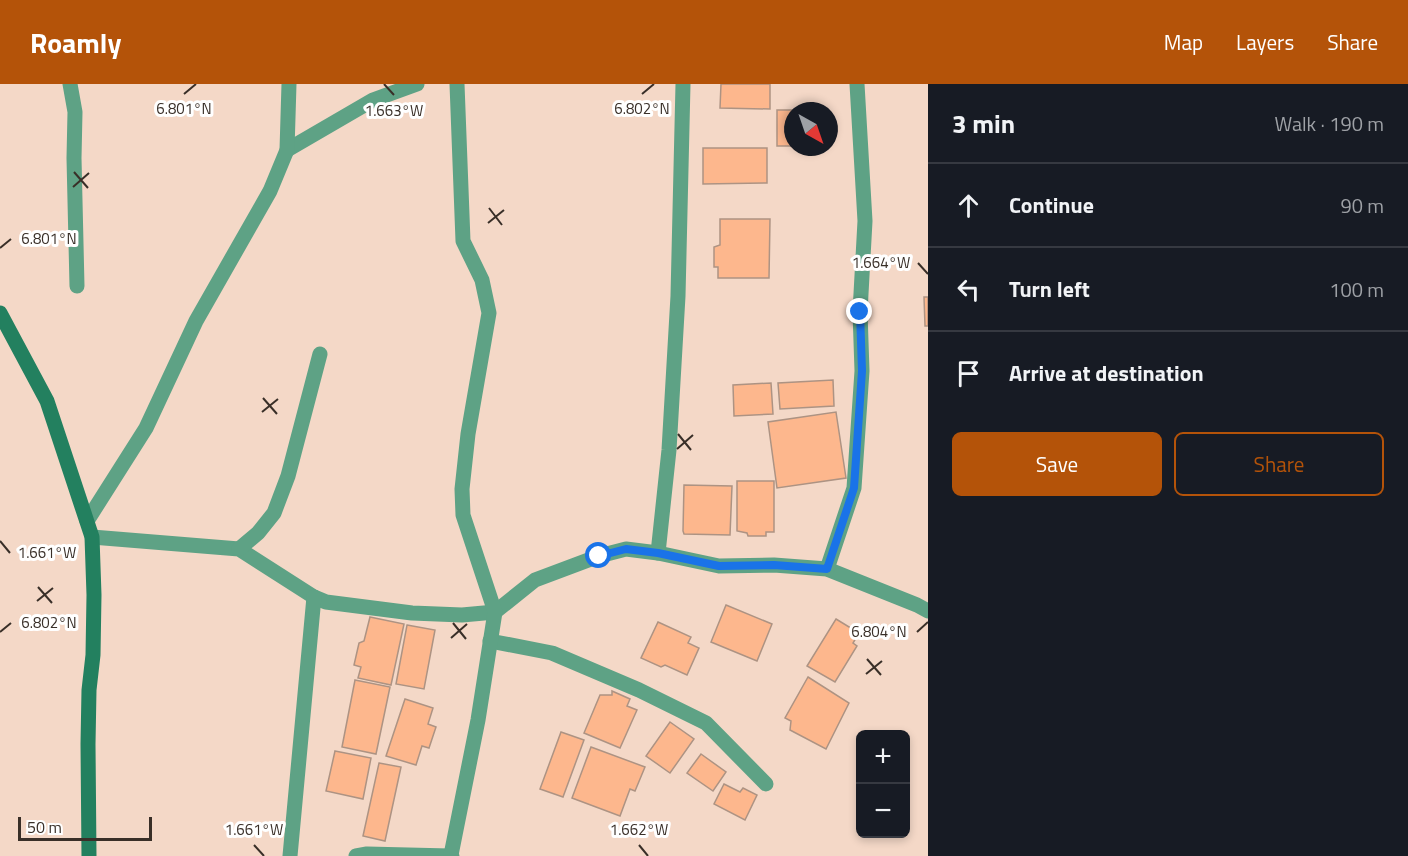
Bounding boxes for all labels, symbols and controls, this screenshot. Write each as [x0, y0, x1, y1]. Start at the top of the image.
text: Roamly [30, 21, 121, 64]
text: Map [1164, 26, 1203, 58]
text: Layers [1236, 26, 1294, 58]
text: Share [1327, 26, 1378, 58]
text: 6.801°N [156, 97, 212, 120]
text: 6.802°N [614, 97, 670, 120]
text: 1.663°W [365, 99, 423, 122]
north arrow [784, 102, 838, 156]
text: 3 min [952, 104, 1015, 143]
text: Walk · 190 m [1275, 108, 1384, 139]
text: Continue [1009, 188, 1094, 222]
icon: ahead [952, 189, 985, 222]
text: 90 m [1340, 190, 1384, 221]
text: 6.801°N [21, 227, 77, 250]
text: 1.664°W [852, 251, 910, 274]
text: Turn left [1009, 272, 1090, 306]
icon: left [952, 273, 985, 306]
text: 100 m [1329, 274, 1384, 305]
route end [846, 298, 872, 324]
text: Arrive at destination [1009, 356, 1204, 390]
icon: arrive [952, 357, 985, 390]
button: Save [952, 432, 1162, 496]
button: Share [1174, 432, 1384, 496]
text: 1.661°W [18, 541, 76, 564]
route start [585, 542, 611, 568]
text: 6.802°N [21, 611, 77, 634]
text: 6.804°N [851, 620, 907, 643]
map controls [856, 730, 910, 838]
button: + [856, 730, 910, 784]
button: − [856, 784, 910, 838]
scale bar [18, 814, 152, 842]
text: 50 m [27, 815, 62, 839]
text: 1.661°W [225, 818, 283, 841]
text: 1.662°W [610, 818, 668, 841]

